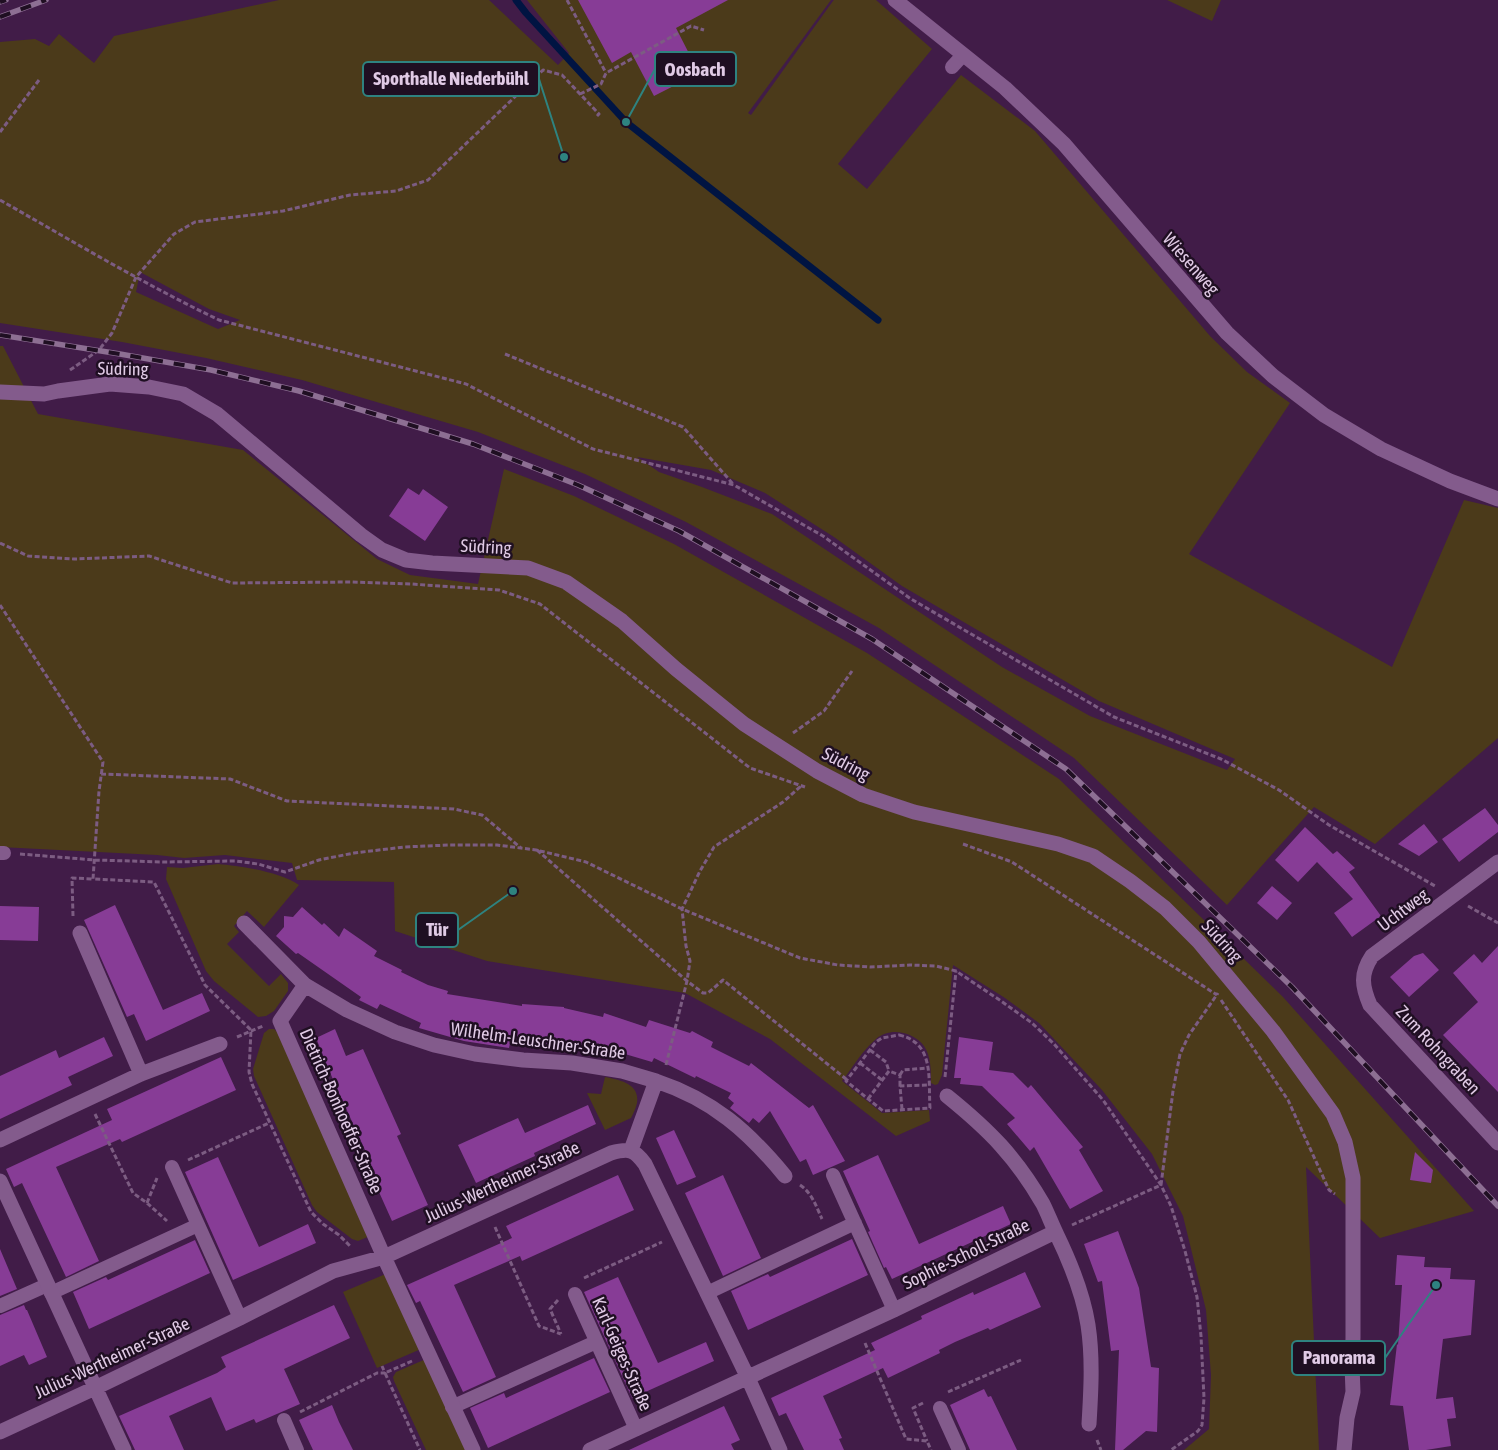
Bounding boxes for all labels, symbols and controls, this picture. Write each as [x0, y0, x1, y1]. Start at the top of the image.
callout: Oosbach [655, 52, 736, 86]
text: Oosbach [665, 58, 725, 80]
callout: Sporthalle Niederbühl [363, 62, 539, 96]
text: Sporthalle Niederbühl [373, 67, 530, 89]
street label: Wiesenweg [1159, 228, 1224, 299]
street label: Südring [97, 358, 149, 379]
street label: Südring [460, 535, 512, 558]
street label: Südring [819, 742, 874, 785]
street label: Uchtweg [1373, 884, 1432, 935]
callout: Tür [416, 913, 458, 947]
street label: Südring [1198, 915, 1247, 967]
text: Tür [426, 918, 448, 940]
street label: Zum Rohngraben [1392, 1001, 1485, 1098]
street label: Wilhelm-Leuschner-Straße [449, 1018, 627, 1063]
street label: Dietrich-Bonhoeffer-Straße [296, 1025, 387, 1197]
street label: Julius-Wertheimer-Straße [421, 1136, 583, 1227]
street label: Sophie-Scholl-Straße [899, 1214, 1033, 1293]
street label: Karl-Geiges-Straße [588, 1294, 657, 1414]
street label: Julius-Wertheimer-Straße [31, 1312, 193, 1403]
callout: Panorama [1292, 1341, 1385, 1375]
text: Panorama [1303, 1346, 1375, 1368]

